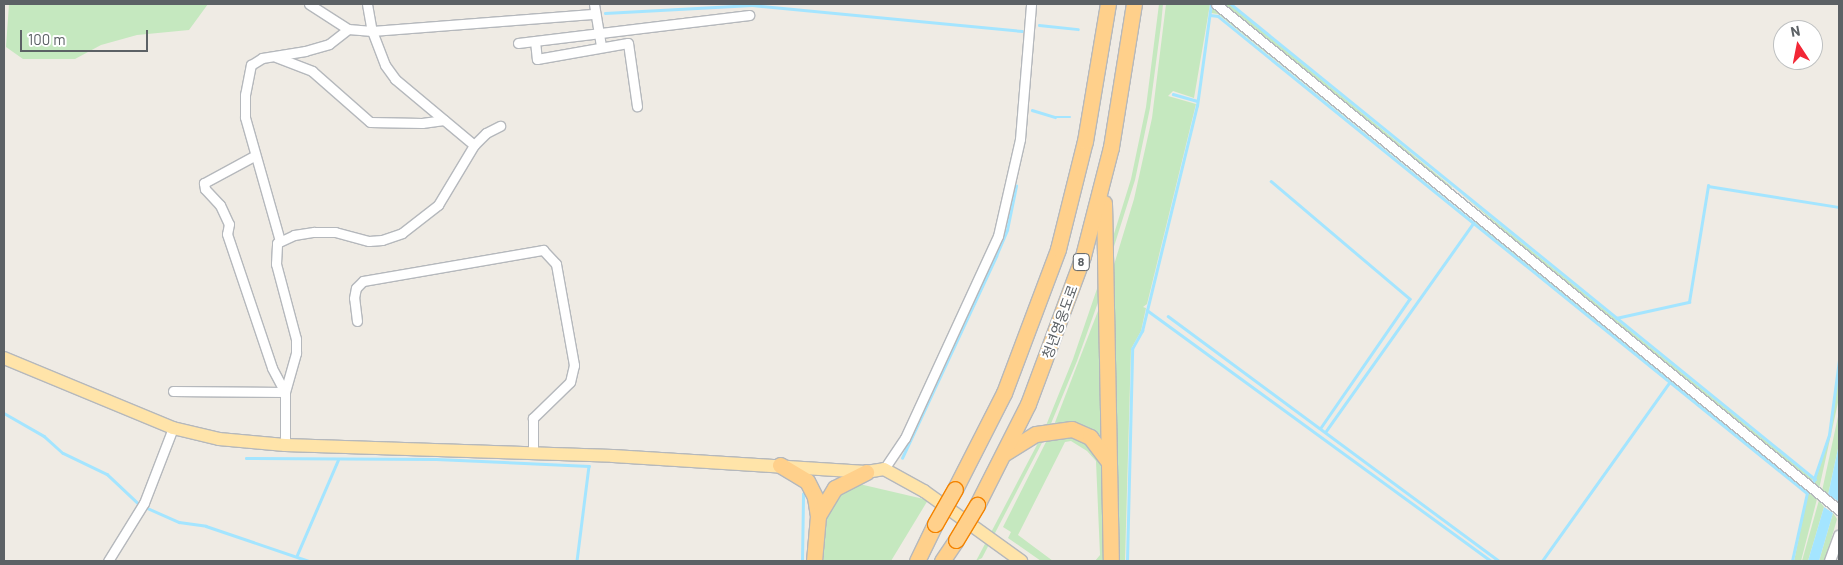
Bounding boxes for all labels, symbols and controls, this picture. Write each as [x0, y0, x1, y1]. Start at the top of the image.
scale bar [22, 20, 150, 52]
north arrow [1773, 20, 1823, 70]
text: N [1789, 22, 1801, 40]
text: 100 m [28, 30, 66, 48]
road number: 8 [1072, 252, 1090, 272]
street label: 청년영웅도로 [1039, 283, 1081, 361]

